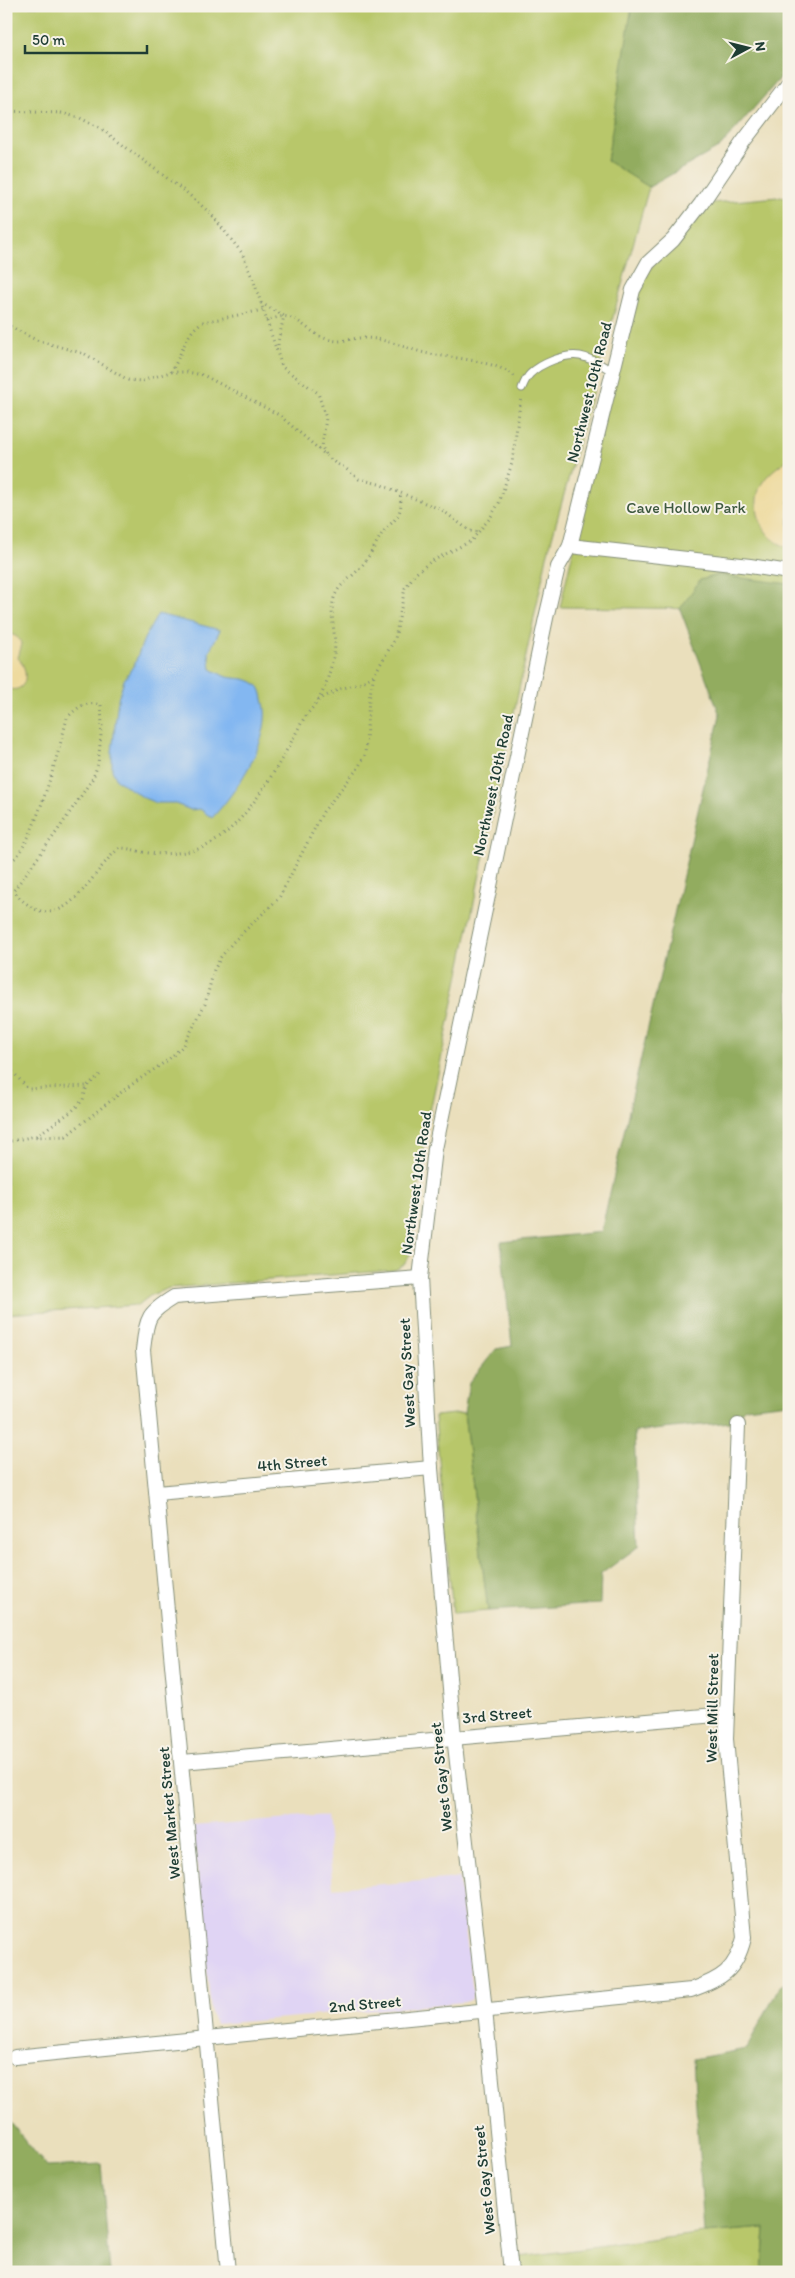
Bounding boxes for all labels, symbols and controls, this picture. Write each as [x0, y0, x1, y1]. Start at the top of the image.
scale bar [25, 22, 148, 54]
north arrow [722, 22, 772, 72]
text: 50 m [32, 31, 65, 49]
text: N [751, 41, 769, 52]
street label: Northwest 10th Road [562, 319, 616, 464]
park label: Cave Hollow Park [626, 498, 746, 517]
street label: Northwest 10th Road [469, 712, 517, 858]
street label: Northwest 10th Road [397, 1110, 436, 1256]
street label: West Gay Street [395, 1318, 419, 1428]
street label: 4th Street [256, 1450, 328, 1476]
street label: West Mill Street [702, 1653, 722, 1763]
street label: 3rd Street [461, 1702, 533, 1728]
street label: West Gay Street [426, 1721, 456, 1833]
street label: West Market Street [154, 1746, 184, 1880]
street label: 2nd Street [328, 1991, 402, 2017]
street label: West Gay Street [469, 2124, 499, 2236]

